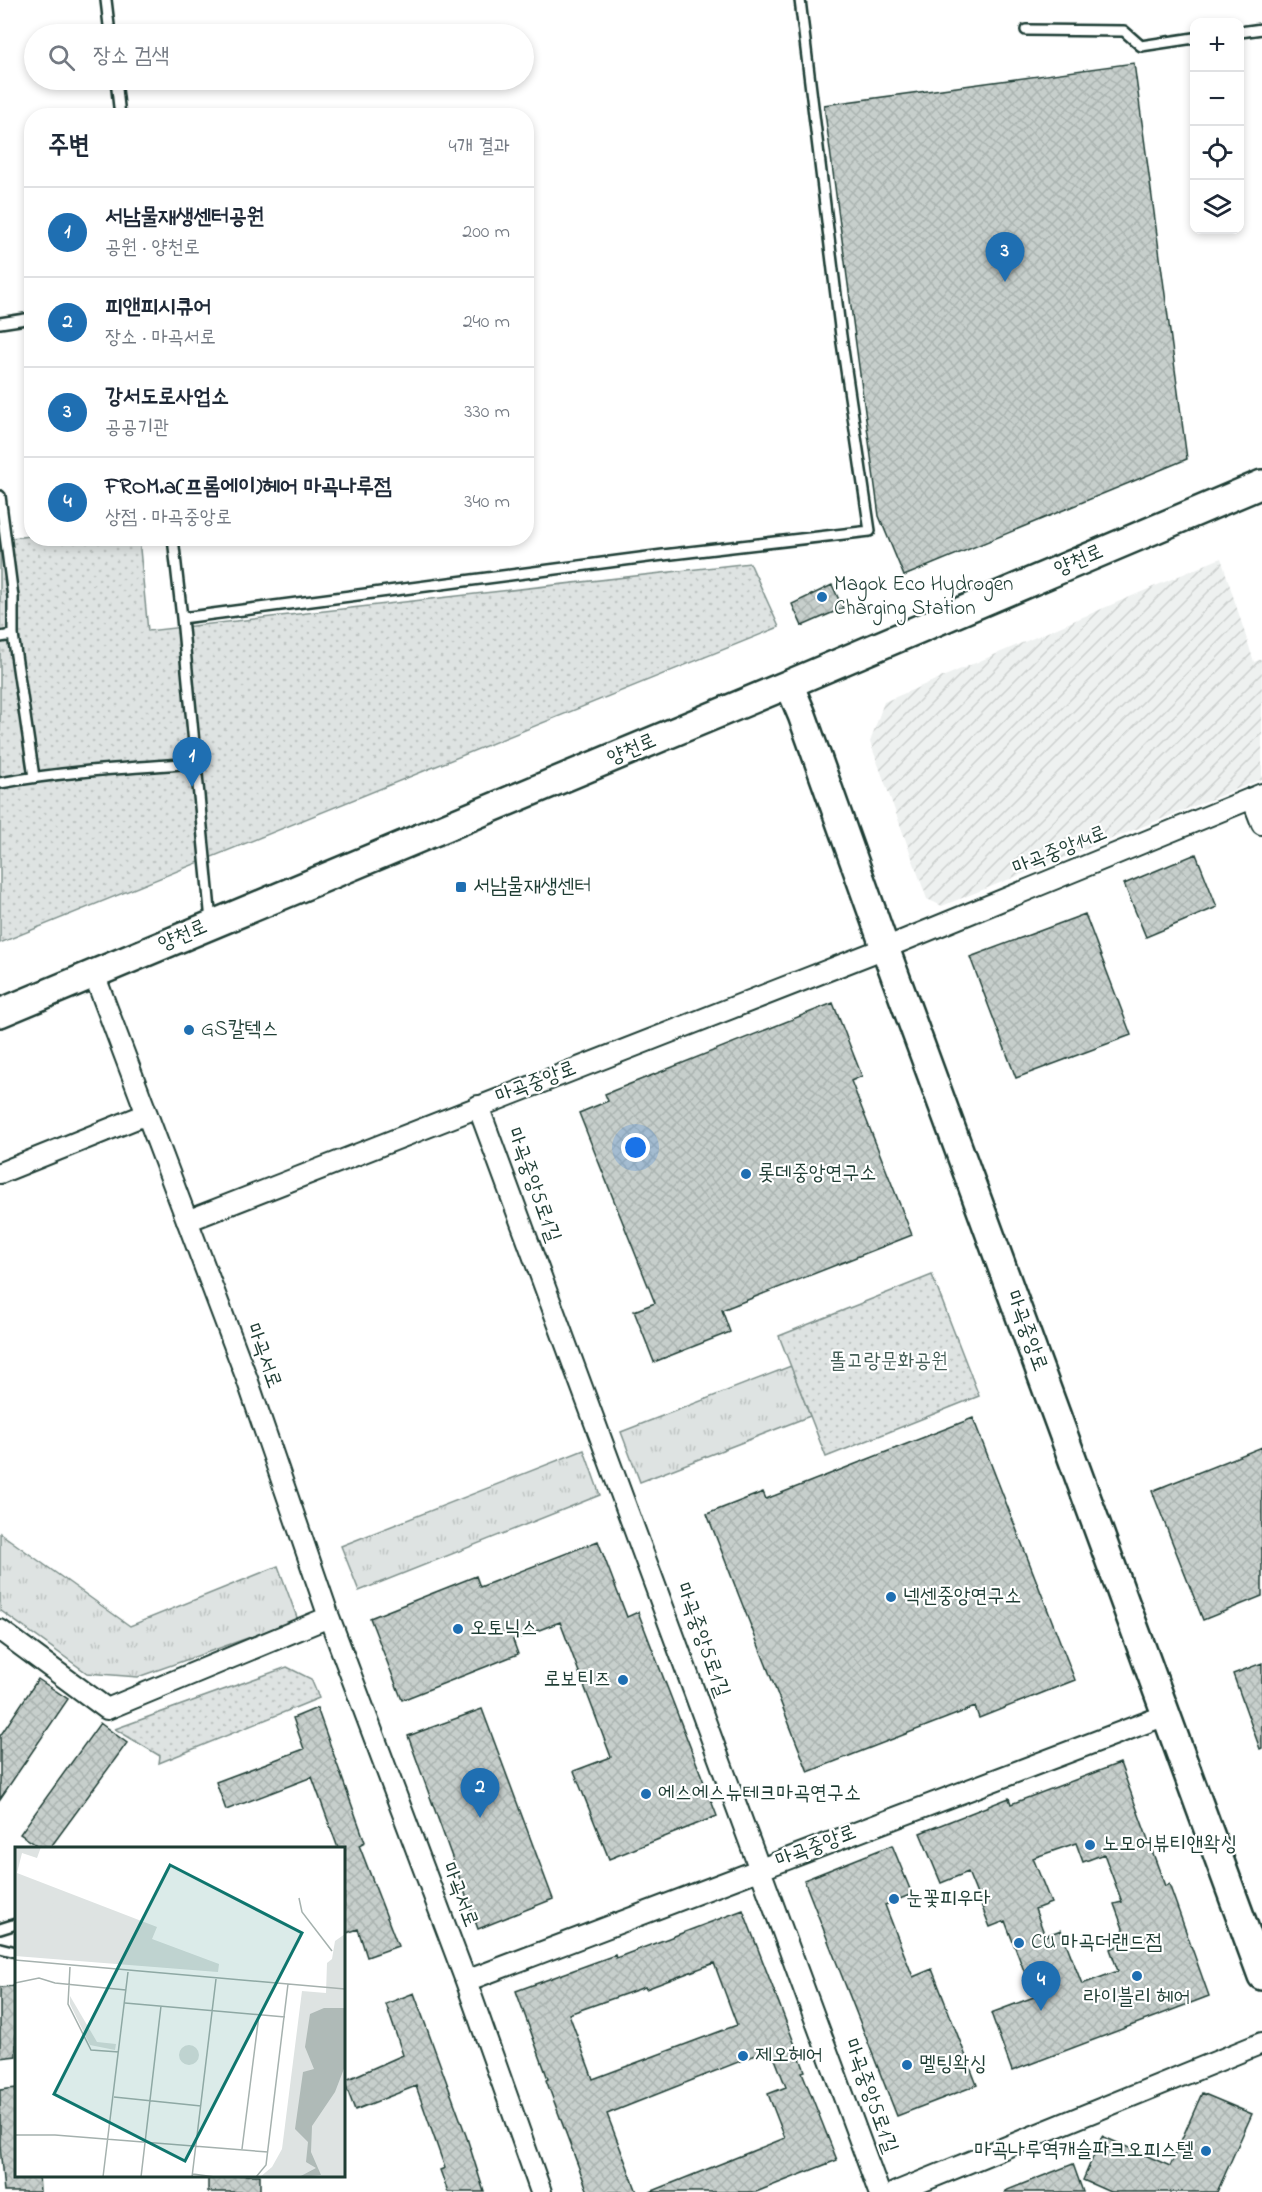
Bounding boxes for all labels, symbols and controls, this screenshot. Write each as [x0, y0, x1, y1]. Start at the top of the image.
map controls [1190, 18, 1244, 234]
button: + [1190, 18, 1244, 72]
search box [24, 24, 534, 90]
icon: search [45, 41, 78, 74]
text: 장소 검색 [93, 41, 169, 73]
button: − [1190, 72, 1244, 126]
button: locate [1190, 126, 1244, 180]
text: 주변 [48, 128, 90, 166]
text: 4개 결과 [448, 133, 510, 162]
button: layers [1190, 180, 1244, 234]
text: 서남물재생센터공원 [105, 202, 264, 234]
text: 1 [64, 218, 71, 247]
text: 200 m [462, 218, 510, 247]
pin: 3 [986, 232, 1024, 282]
text: 공원 · 양천로 [105, 234, 200, 263]
text: 피앤피시큐어 [105, 292, 211, 324]
text: 2 [63, 308, 72, 337]
text: 240 m [463, 308, 510, 337]
text: 장소 · 마곡서로 [105, 324, 216, 353]
text: 강서도로사업소 [105, 382, 229, 414]
text: 3 [63, 398, 72, 427]
text: 330 m [464, 398, 510, 427]
text: 공공기관 [105, 414, 169, 443]
text: FROM.a(프롬에이)헤어 마곡나루점 [105, 472, 392, 504]
text: 4 [63, 488, 72, 517]
text: 340 m [464, 488, 510, 517]
text: 상점 · 마곡중앙로 [105, 504, 232, 533]
street label: 양천로 [1050, 537, 1108, 585]
place label: Magok Eco Hydrogen Charging Station [834, 570, 1013, 626]
marker: Magok Eco Hydrogen Charging Station [815, 590, 829, 604]
street label: 양천로 [603, 726, 661, 774]
pin: 1 [172, 738, 212, 787]
street label: 마곡중앙14로 [1008, 818, 1112, 884]
place label: 서남물재생센터 [473, 872, 591, 902]
marker: 서남물재생센터 [454, 880, 468, 894]
street label: 양천로 [154, 912, 212, 960]
place label: GS칼텍스 [201, 1015, 278, 1045]
marker: GS칼텍스 [182, 1023, 196, 1037]
street label: 마곡중앙로 [491, 1054, 581, 1112]
street label: 마곡중앙5로1길 [498, 1123, 568, 1247]
your location [621, 1133, 650, 1162]
place label: 롯데중앙연구소 [758, 1159, 876, 1189]
marker: 롯데중앙연구소 [739, 1167, 753, 1181]
street label: 마곡중앙로 [997, 1286, 1055, 1376]
street label: 마곡서로 [237, 1319, 289, 1393]
park label: 똘고랑문화공원 [830, 1347, 948, 1377]
street label: 마곡중앙5로1길 [667, 1578, 737, 1702]
place label: 넥센중앙연구소 [903, 1582, 1021, 1612]
marker: 넥센중앙연구소 [884, 1590, 898, 1604]
place label: 오토닉스 [470, 1614, 538, 1644]
marker: 오토닉스 [451, 1622, 465, 1636]
place label: 로보티즈 [543, 1665, 611, 1695]
marker: 로보티즈 [616, 1673, 630, 1687]
pin: 2 [460, 1768, 500, 1818]
place label: 에스에스뉴테크마곡연구소 [658, 1779, 861, 1809]
marker: 에스에스뉴테크마곡연구소 [639, 1787, 653, 1801]
street label: 마곡중앙로 [771, 1818, 861, 1876]
place label: 노모어뷰티앤왁싱 [1102, 1830, 1237, 1860]
marker: 노모어뷰티앤왁싱 [1083, 1838, 1097, 1852]
inset map [15, 1847, 345, 2177]
street label: 마곡서로 [433, 1858, 485, 1932]
place label: 눈꽃피우다 [906, 1884, 991, 1914]
marker: 눈꽃피우다 [887, 1892, 901, 1906]
place label: CU 마곡더랜드점 [1031, 1928, 1162, 1958]
marker: CU 마곡더랜드점 [1012, 1936, 1026, 1950]
pin: 4 [1022, 1962, 1060, 2011]
marker: 라이블리 헤어 [1130, 1969, 1144, 1983]
place label: 라이블리 헤어 [1084, 1983, 1190, 2013]
street label: 마곡중앙5로1길 [835, 2034, 905, 2158]
place label: 제오헤어 [755, 2041, 823, 2071]
marker: 제오헤어 [736, 2049, 750, 2063]
place label: 멜팅왁싱 [919, 2050, 987, 2080]
marker: 멜팅왁싱 [900, 2058, 914, 2072]
place label: 마곡나루역캐슬파크오피스텔 [974, 2136, 1194, 2166]
marker: 마곡나루역캐슬파크오피스텔 [1199, 2144, 1213, 2158]

